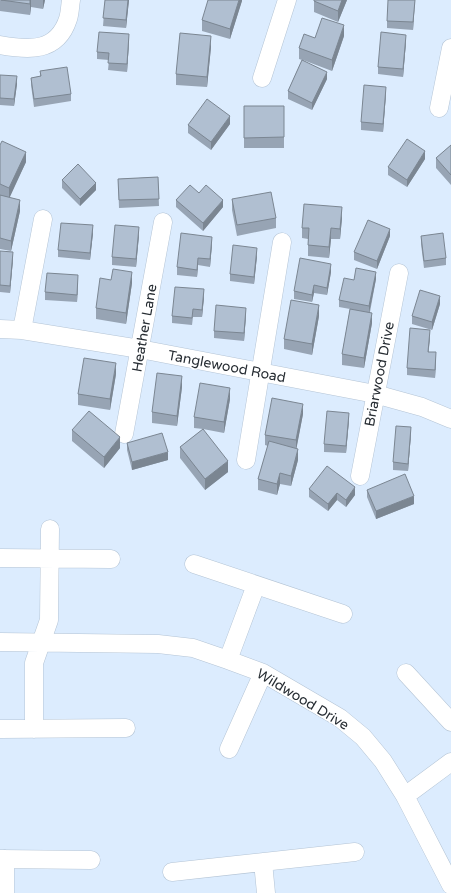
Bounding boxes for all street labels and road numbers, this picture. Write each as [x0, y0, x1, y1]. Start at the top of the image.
street label: Heather Lane [128, 283, 161, 373]
street label: Briarwood Drive [361, 320, 398, 428]
street label: Tanglewood Road [167, 347, 287, 386]
street label: Wildwood Drive [253, 665, 352, 734]

